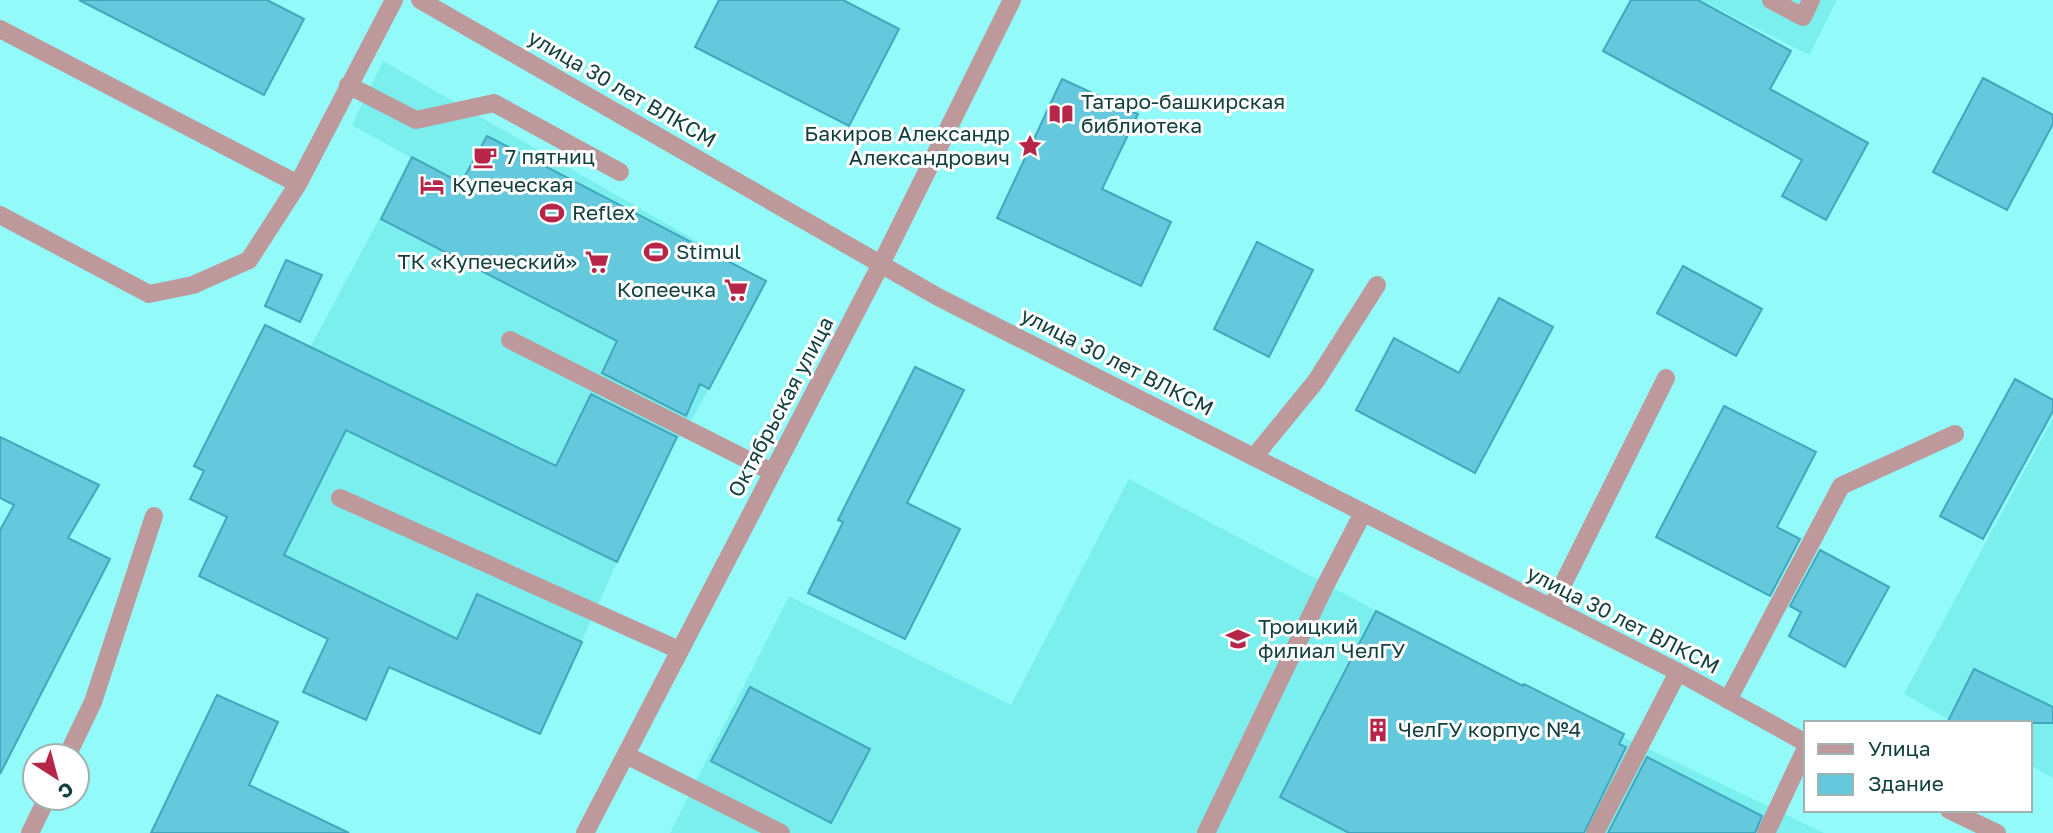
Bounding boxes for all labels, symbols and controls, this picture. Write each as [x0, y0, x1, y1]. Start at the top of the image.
street label: улица 30 лет ВЛКСМ [524, 24, 721, 153]
place label: Татаро-башкирская библиотека [1081, 88, 1285, 138]
library icon: Татаро-башкирская библиотека [1047, 100, 1075, 128]
place label: Бакиров Александр Александрович [804, 120, 1010, 170]
place icon: Бакиров Александр Александрович [1016, 132, 1044, 160]
cafe icon: 7 пятниц [471, 143, 499, 171]
place label: 7 пятниц [505, 143, 595, 169]
hotel icon: Купеческая [418, 171, 446, 199]
place label: Купеческая [452, 171, 573, 197]
sports icon: Reflex [538, 199, 566, 227]
place label: Reflex [572, 199, 636, 225]
sports icon: Stimul [642, 238, 670, 266]
place label: Stimul [676, 238, 741, 264]
place label: ТК «Купеческий» [398, 248, 577, 274]
supermarket icon: ТК «Купеческий» [583, 248, 611, 276]
place label: Копеечка [617, 276, 716, 302]
supermarket icon: Копеечка [722, 276, 750, 304]
street label: улица 30 лет ВЛКСМ [1017, 301, 1218, 421]
street label: Октябрьская улица [722, 312, 839, 501]
street label: улица 30 лет ВЛКСМ [1523, 559, 1724, 679]
place label: Троицкий филиал ЧелГУ [1258, 613, 1405, 663]
school or university icon: Троицкий филиал ЧелГУ [1224, 625, 1252, 653]
building icon: ЧелГУ корпус №4 [1364, 716, 1392, 744]
place label: ЧелГУ корпус №4 [1398, 716, 1581, 742]
legend [1804, 721, 2032, 812]
text: Улица [1868, 735, 1931, 761]
north arrow [21, 742, 91, 812]
text: Здание [1868, 770, 1944, 796]
text: С [54, 778, 79, 804]

